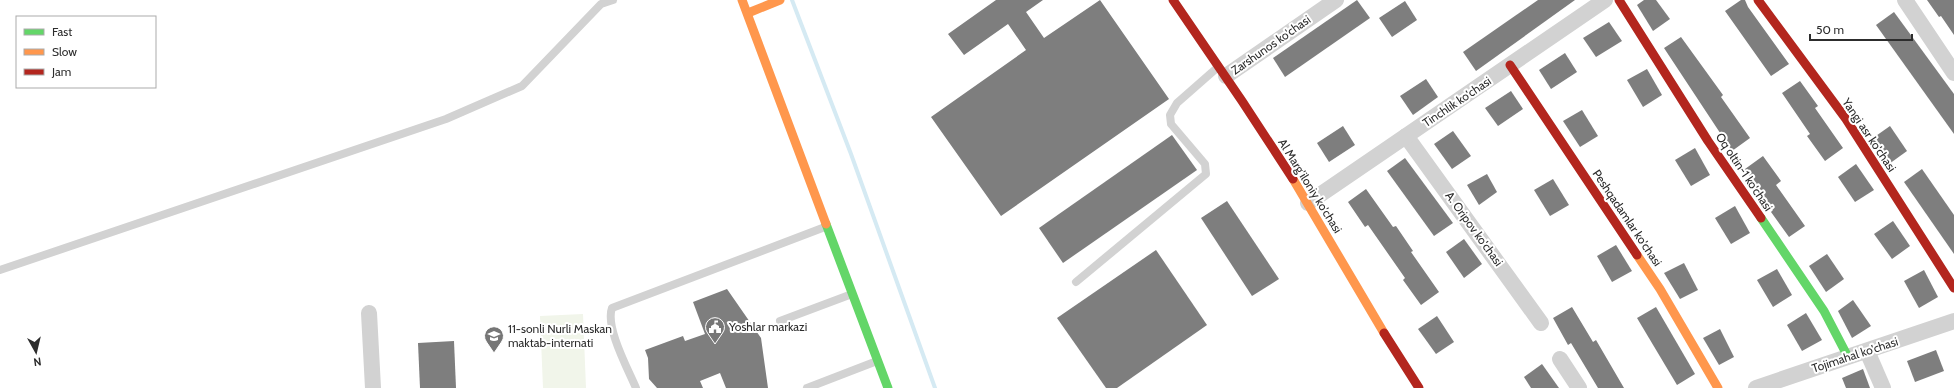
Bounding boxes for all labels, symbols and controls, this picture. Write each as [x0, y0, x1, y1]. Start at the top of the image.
street label: Zarshunos ko'chasi [1228, 12, 1313, 77]
legend [16, 16, 156, 88]
scale bar [1810, 16, 1912, 42]
text: 50 m [1816, 22, 1844, 37]
text: Fast [52, 24, 72, 39]
text: Slow [52, 44, 77, 59]
text: Jam [51, 64, 71, 79]
street label: Tinchlik ko'chasi [1420, 73, 1494, 130]
street label: Yangi asr ko'chasi [1839, 94, 1900, 174]
street label: Oq oltin-1 ko'chasi [1713, 130, 1776, 214]
street label: Al Marg'iloniy ko'chasi [1275, 136, 1346, 236]
street label: Peshqadamlar ko'chasi [1590, 167, 1665, 269]
street label: A. Oripov ko'chasi [1442, 189, 1506, 269]
public building icon: Yoshlar markazi [704, 316, 726, 344]
place label: Yoshlar markazi [728, 319, 807, 334]
place label: 11-sonli Nurli Maskan maktab-internati [508, 321, 612, 350]
school or university icon: 11-sonli Nurli Maskan maktab-internati [483, 325, 505, 353]
north arrow [16, 332, 56, 372]
street label: Tojimahal ko'chasi [1810, 334, 1900, 376]
text: N [33, 354, 42, 369]

